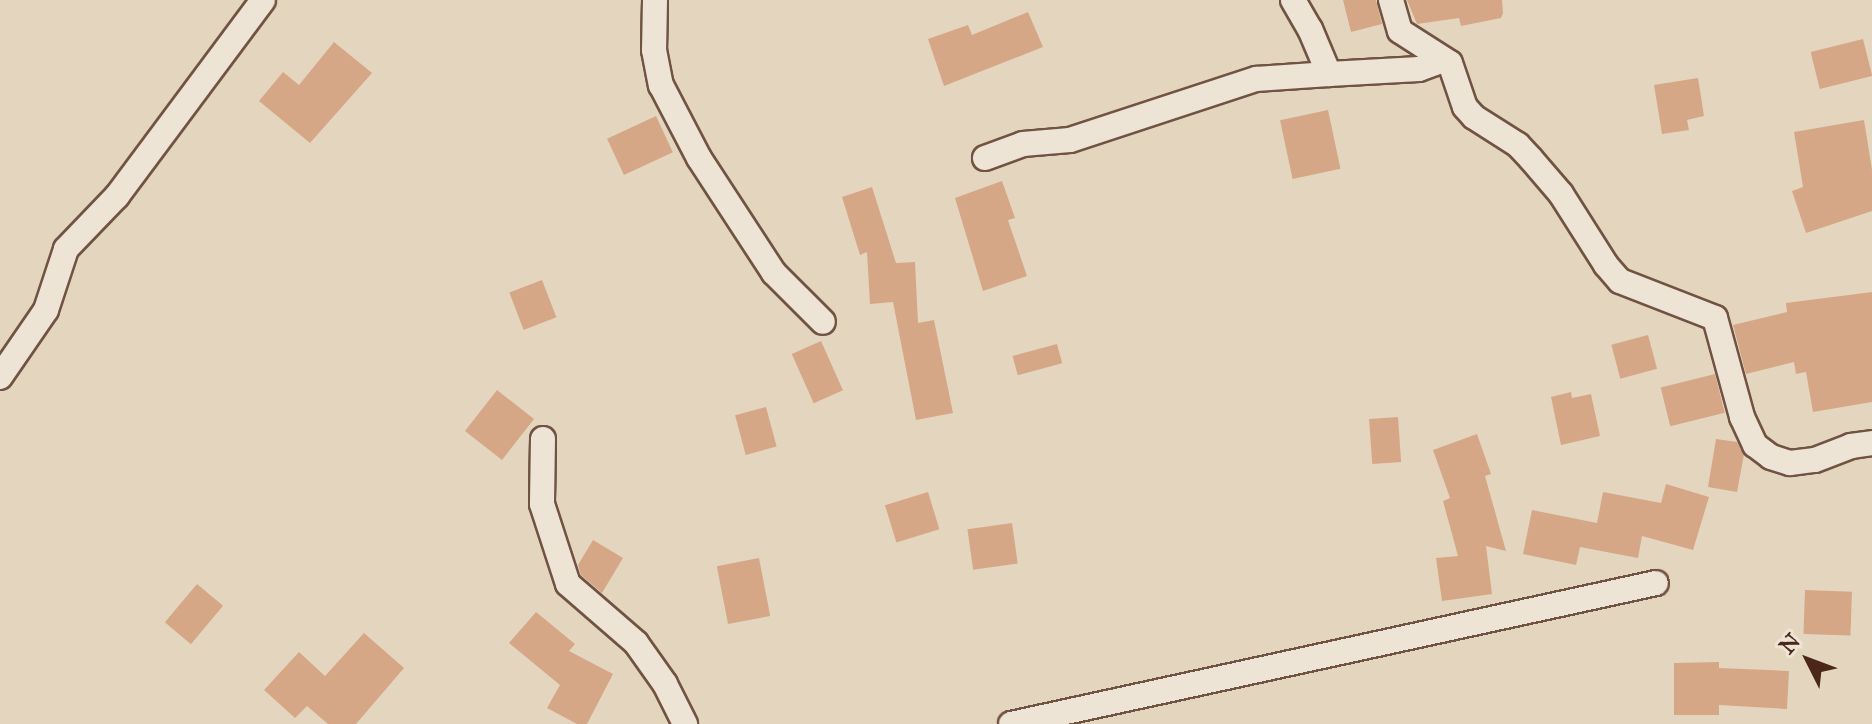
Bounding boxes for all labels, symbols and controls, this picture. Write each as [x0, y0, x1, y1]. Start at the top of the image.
north arrow [1768, 620, 1848, 700]
text: N [1774, 628, 1806, 660]

